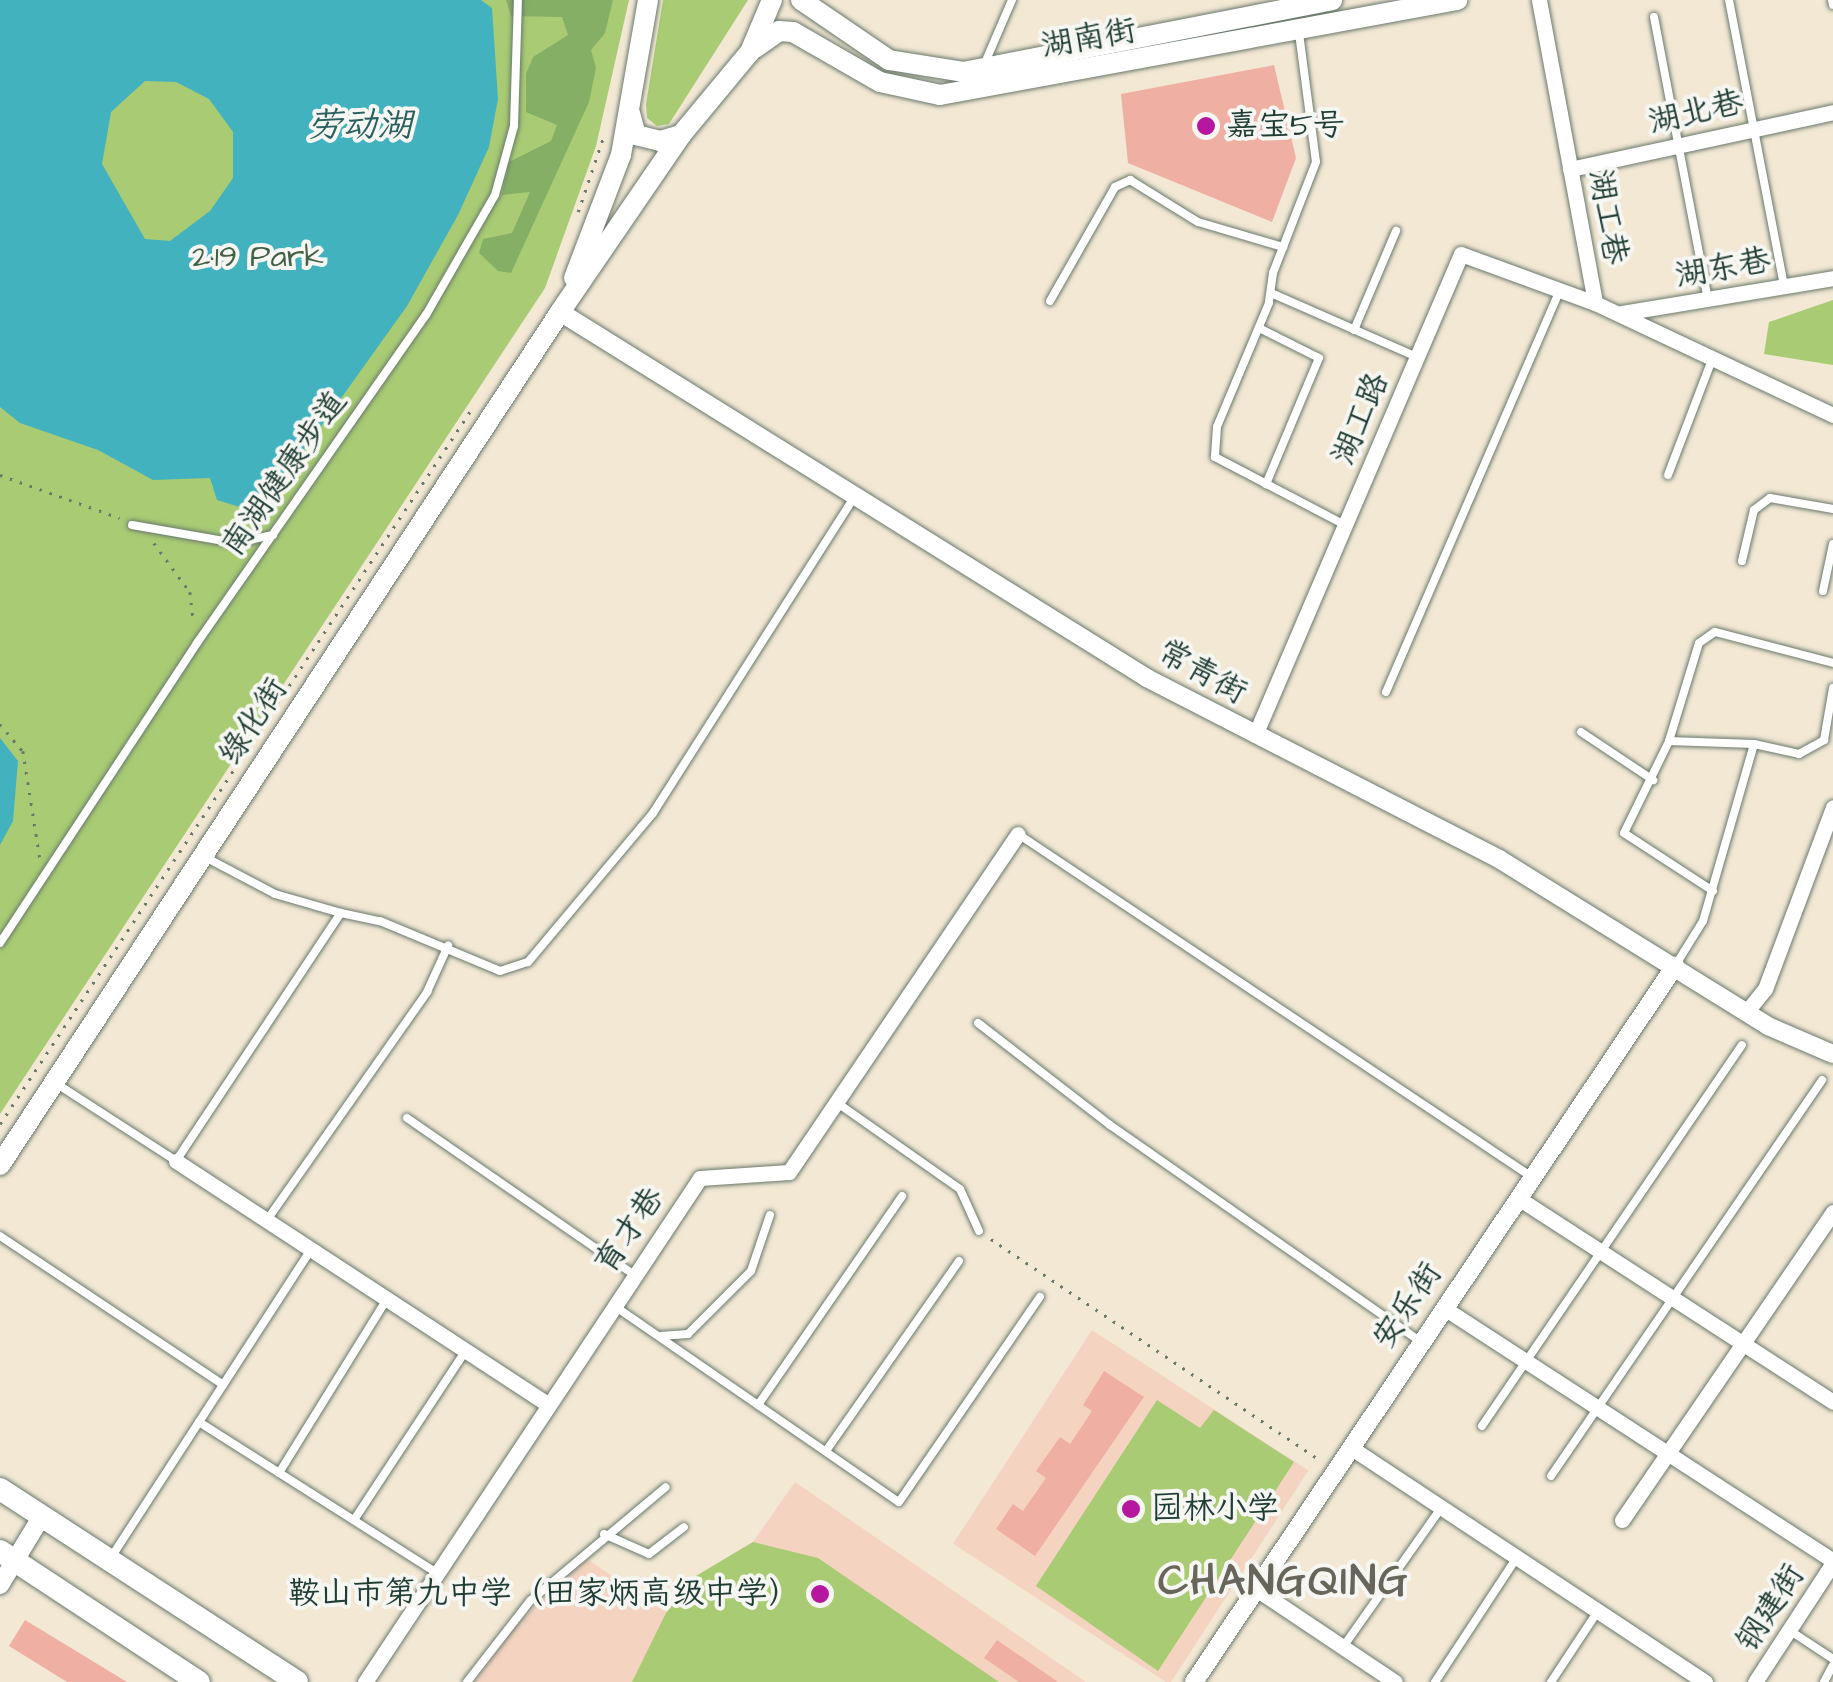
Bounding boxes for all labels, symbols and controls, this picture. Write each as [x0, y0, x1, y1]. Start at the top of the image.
street label: 湖南街 [1038, 12, 1140, 66]
street label: 湖北巷 [1645, 83, 1747, 143]
water label: 劳动湖 [308, 105, 412, 147]
place label: 嘉宝5号 [1226, 107, 1345, 145]
marker: 嘉宝5号 [1195, 115, 1217, 137]
street label: 湖工巷 [1580, 166, 1634, 268]
park label: 2·19 Park [192, 238, 324, 276]
street label: 湖东巷 [1672, 242, 1774, 296]
street label: 湖工路 [1325, 367, 1397, 471]
street label: 南湖健康步道 [214, 384, 356, 564]
street label: 常青街 [1151, 633, 1253, 713]
street label: 绿化街 [212, 671, 296, 773]
street label: 育才巷 [587, 1180, 673, 1282]
street label: 安乐街 [1365, 1255, 1451, 1357]
place label: 园林小学 [1151, 1490, 1279, 1528]
marker: 园林小学 [1120, 1498, 1142, 1520]
district label: CHANGQING [1158, 1557, 1410, 1607]
street label: 钢建街 [1729, 1557, 1813, 1659]
place label: 鞍山市第九中学（田家炳高级中学） [288, 1575, 800, 1613]
marker: 鞍山市第九中学（田家炳高级中学） [809, 1583, 831, 1605]

